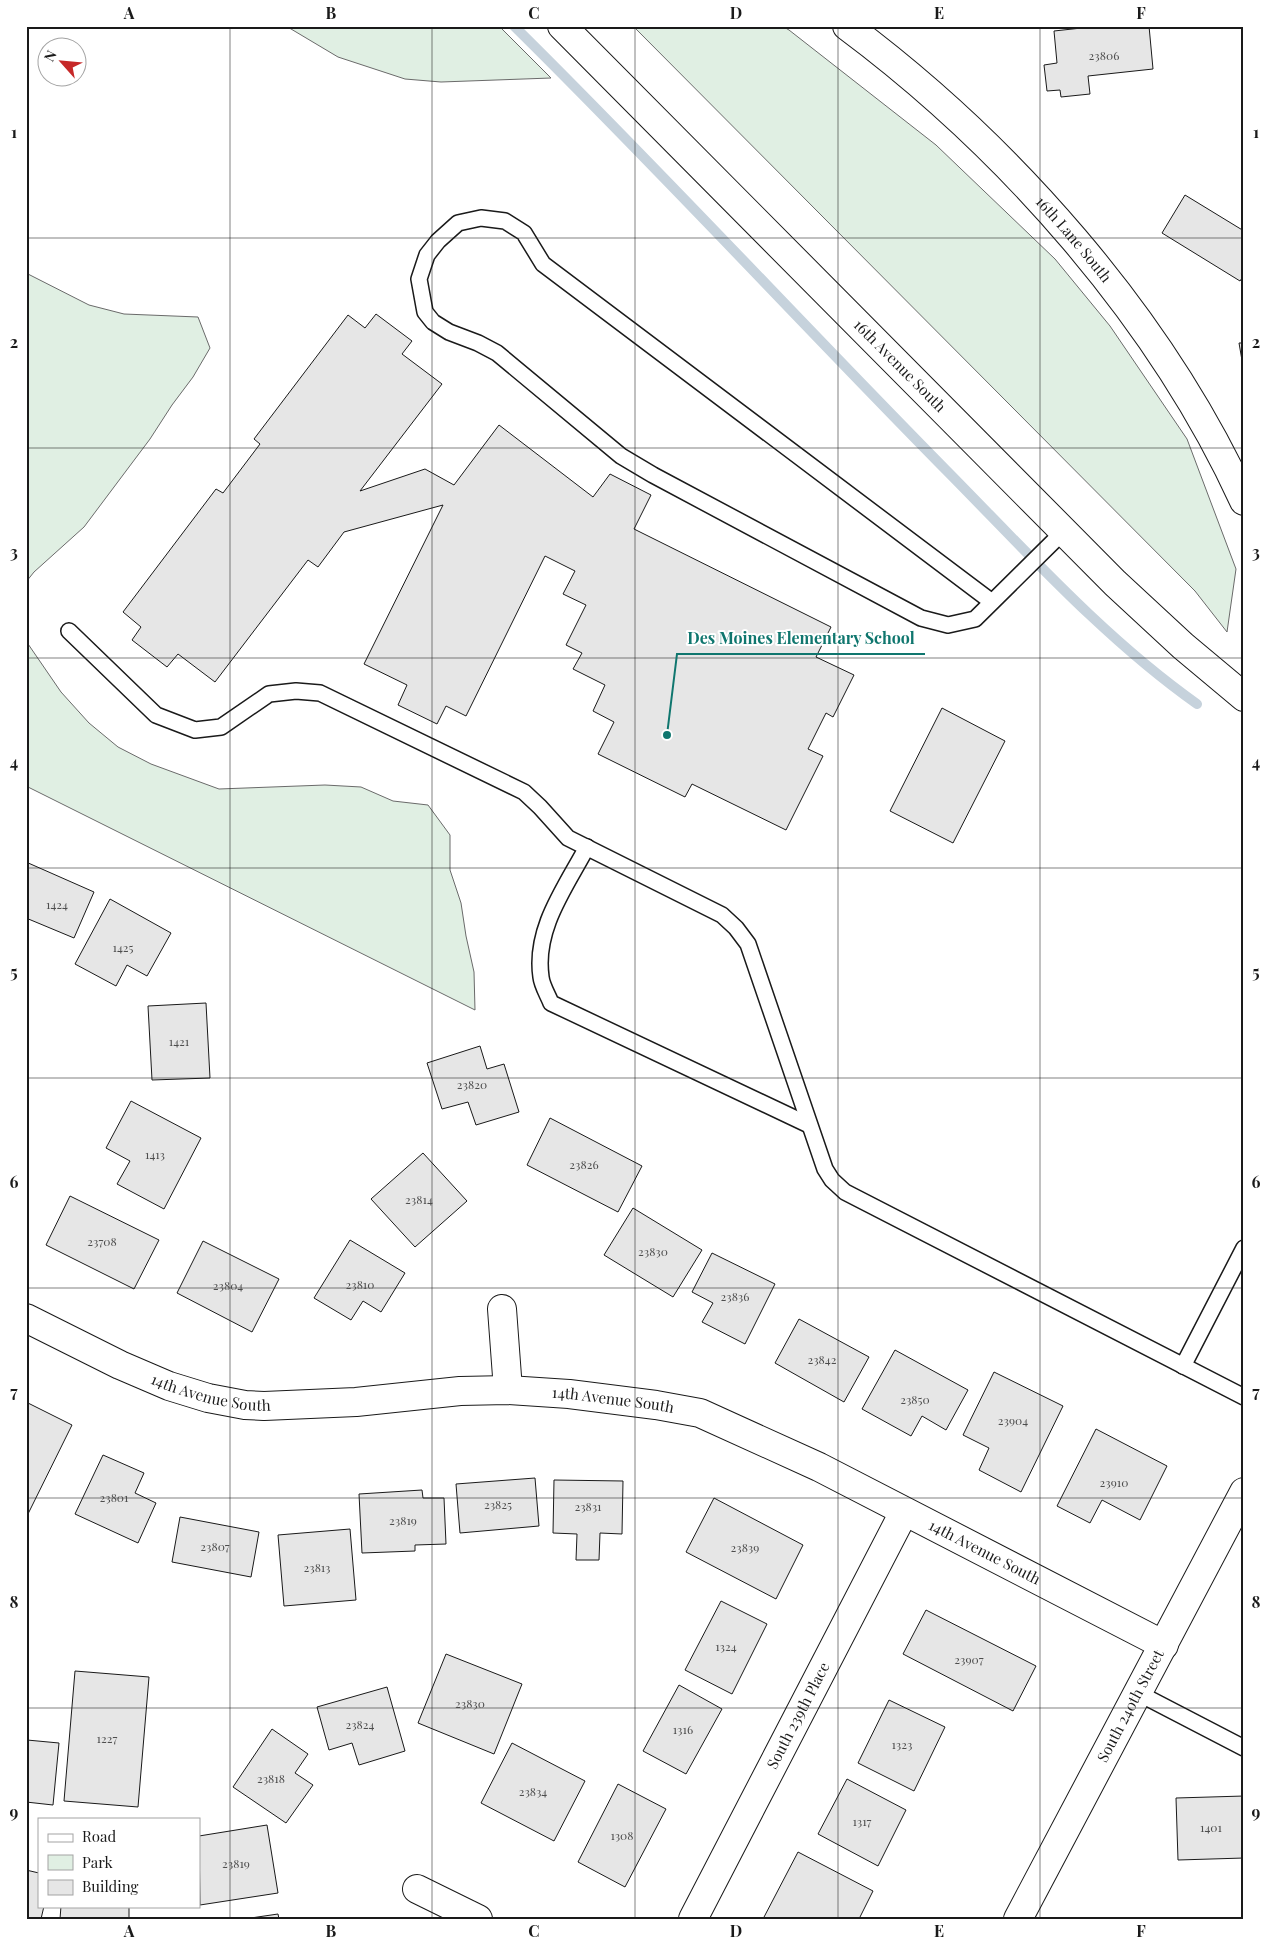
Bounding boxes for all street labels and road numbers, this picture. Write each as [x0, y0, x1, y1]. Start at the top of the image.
street label: 16th Lane South [1032, 192, 1117, 286]
street label: 16th Avenue South [850, 314, 951, 416]
street label: 14th Avenue South [148, 1368, 271, 1415]
street label: 14th Avenue South [551, 1382, 676, 1417]
street label: 14th Avenue South [926, 1514, 1044, 1589]
street label: South 240th Street [1092, 1645, 1168, 1765]
street label: South 239th Place [762, 1658, 833, 1772]

